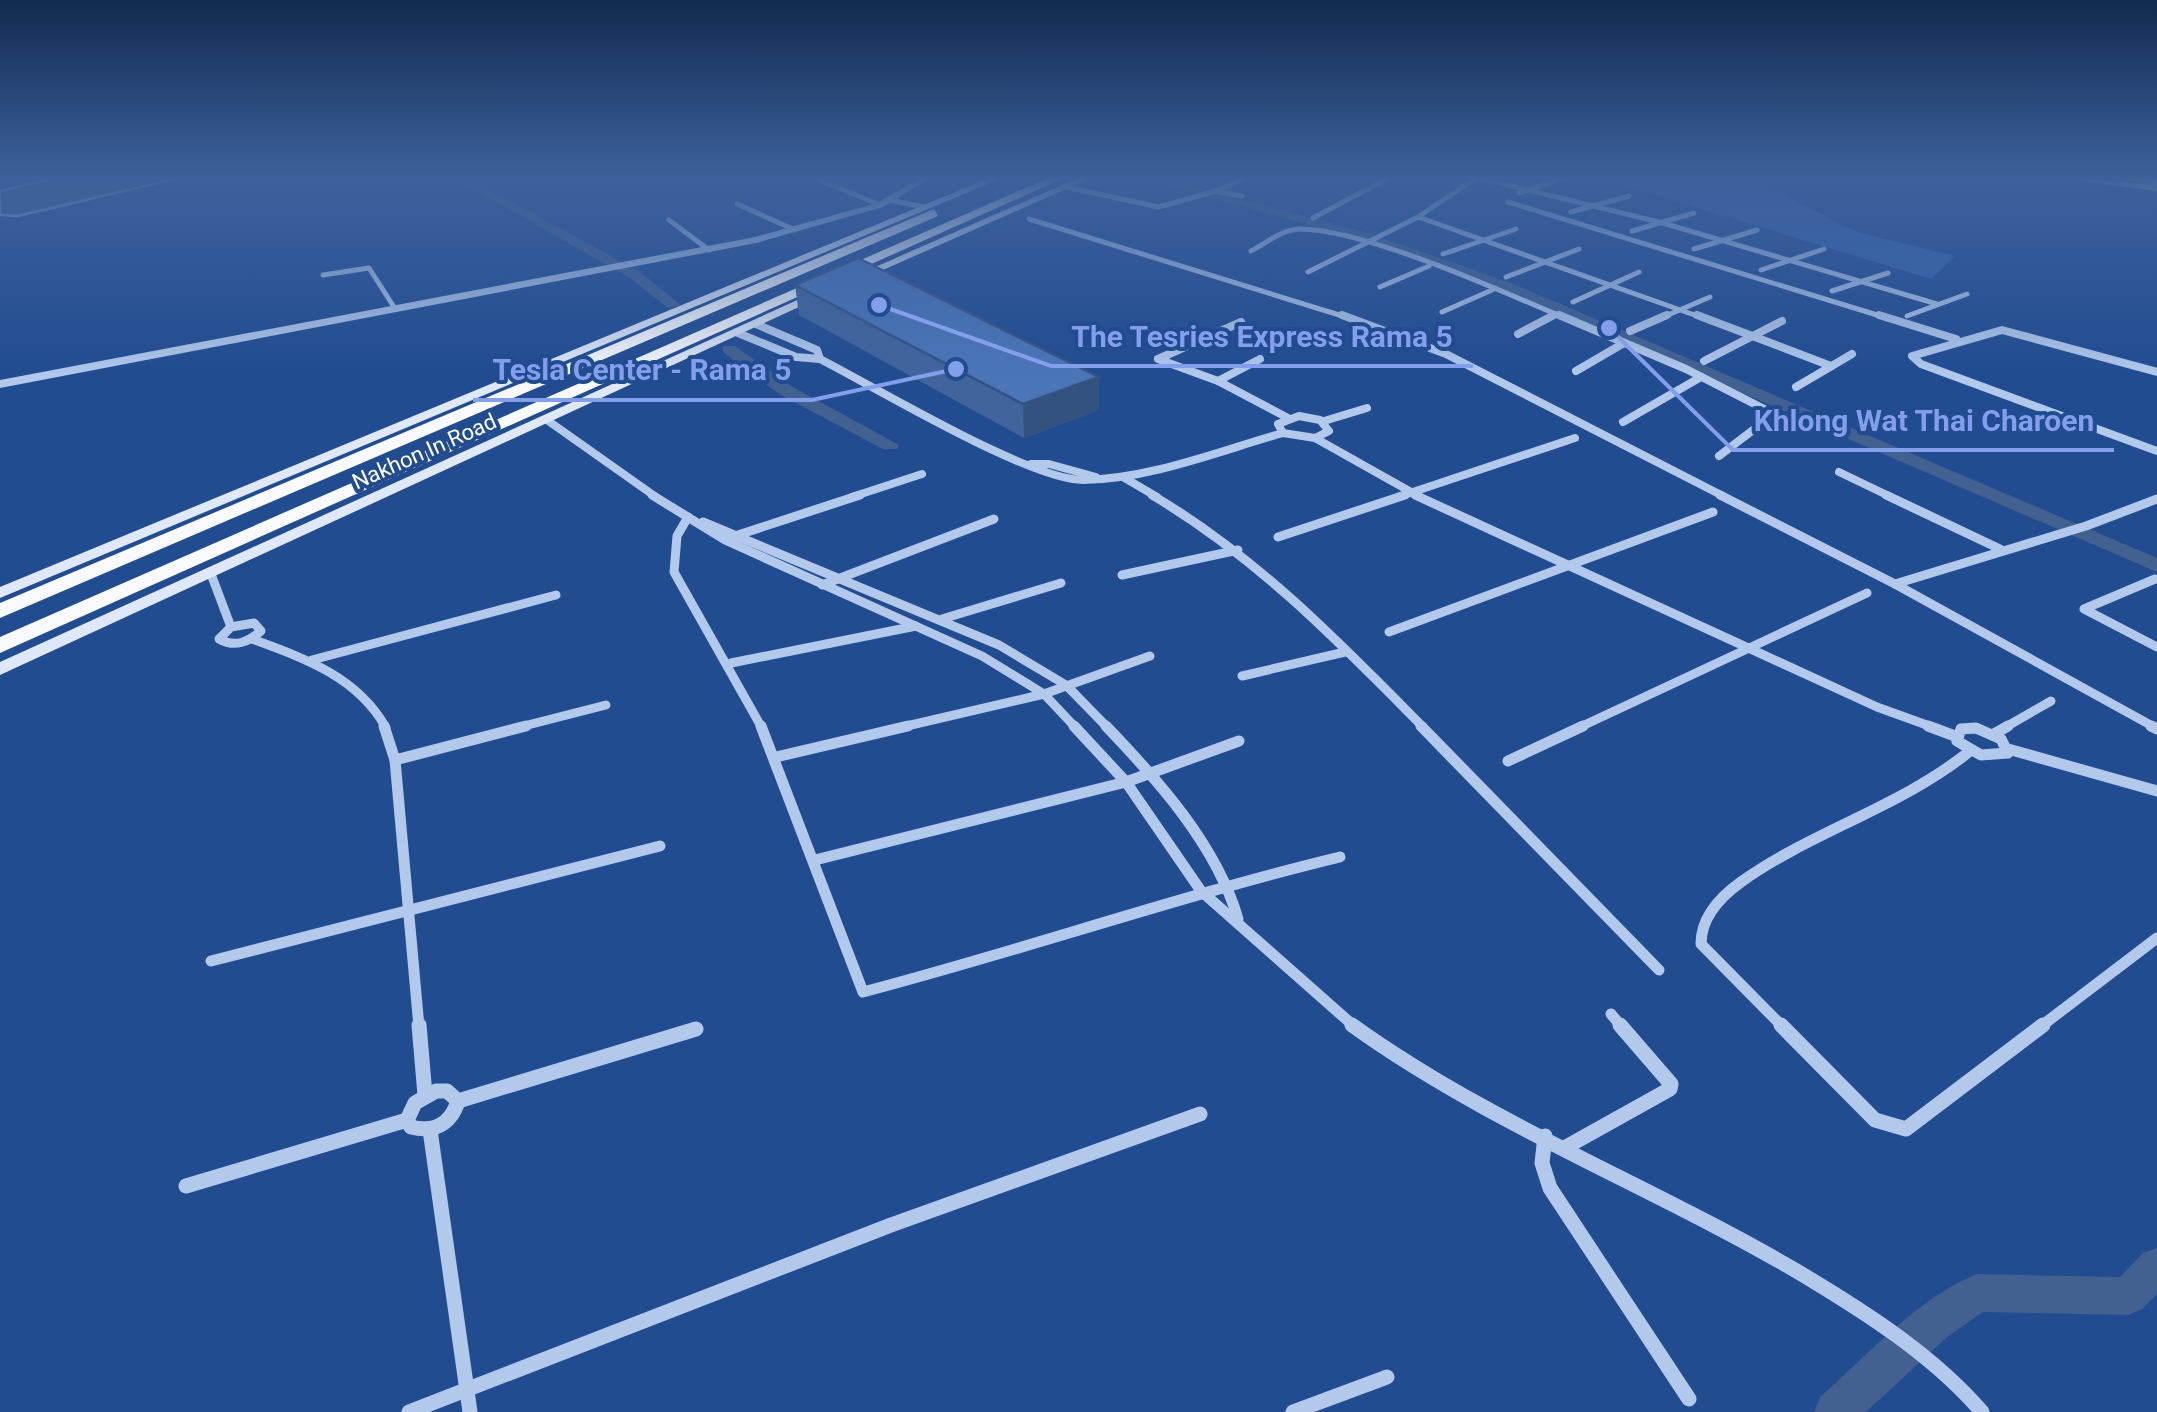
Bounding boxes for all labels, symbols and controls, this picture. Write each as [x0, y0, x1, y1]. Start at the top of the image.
callout: The Tesries Express Rama 5 [1051, 306, 1473, 366]
text: The Tesries Express Rama 5 [1071, 319, 1453, 354]
callout: Tesla Center - Rama 5 [473, 340, 812, 400]
text: Tesla Center - Rama 5 [492, 352, 792, 387]
callout: Khlong Wat Thai Charoen [1733, 390, 2114, 450]
text: Khlong Wat Thai Charoen [1754, 403, 2094, 438]
street label: Nakhon In Road [348, 408, 500, 494]

